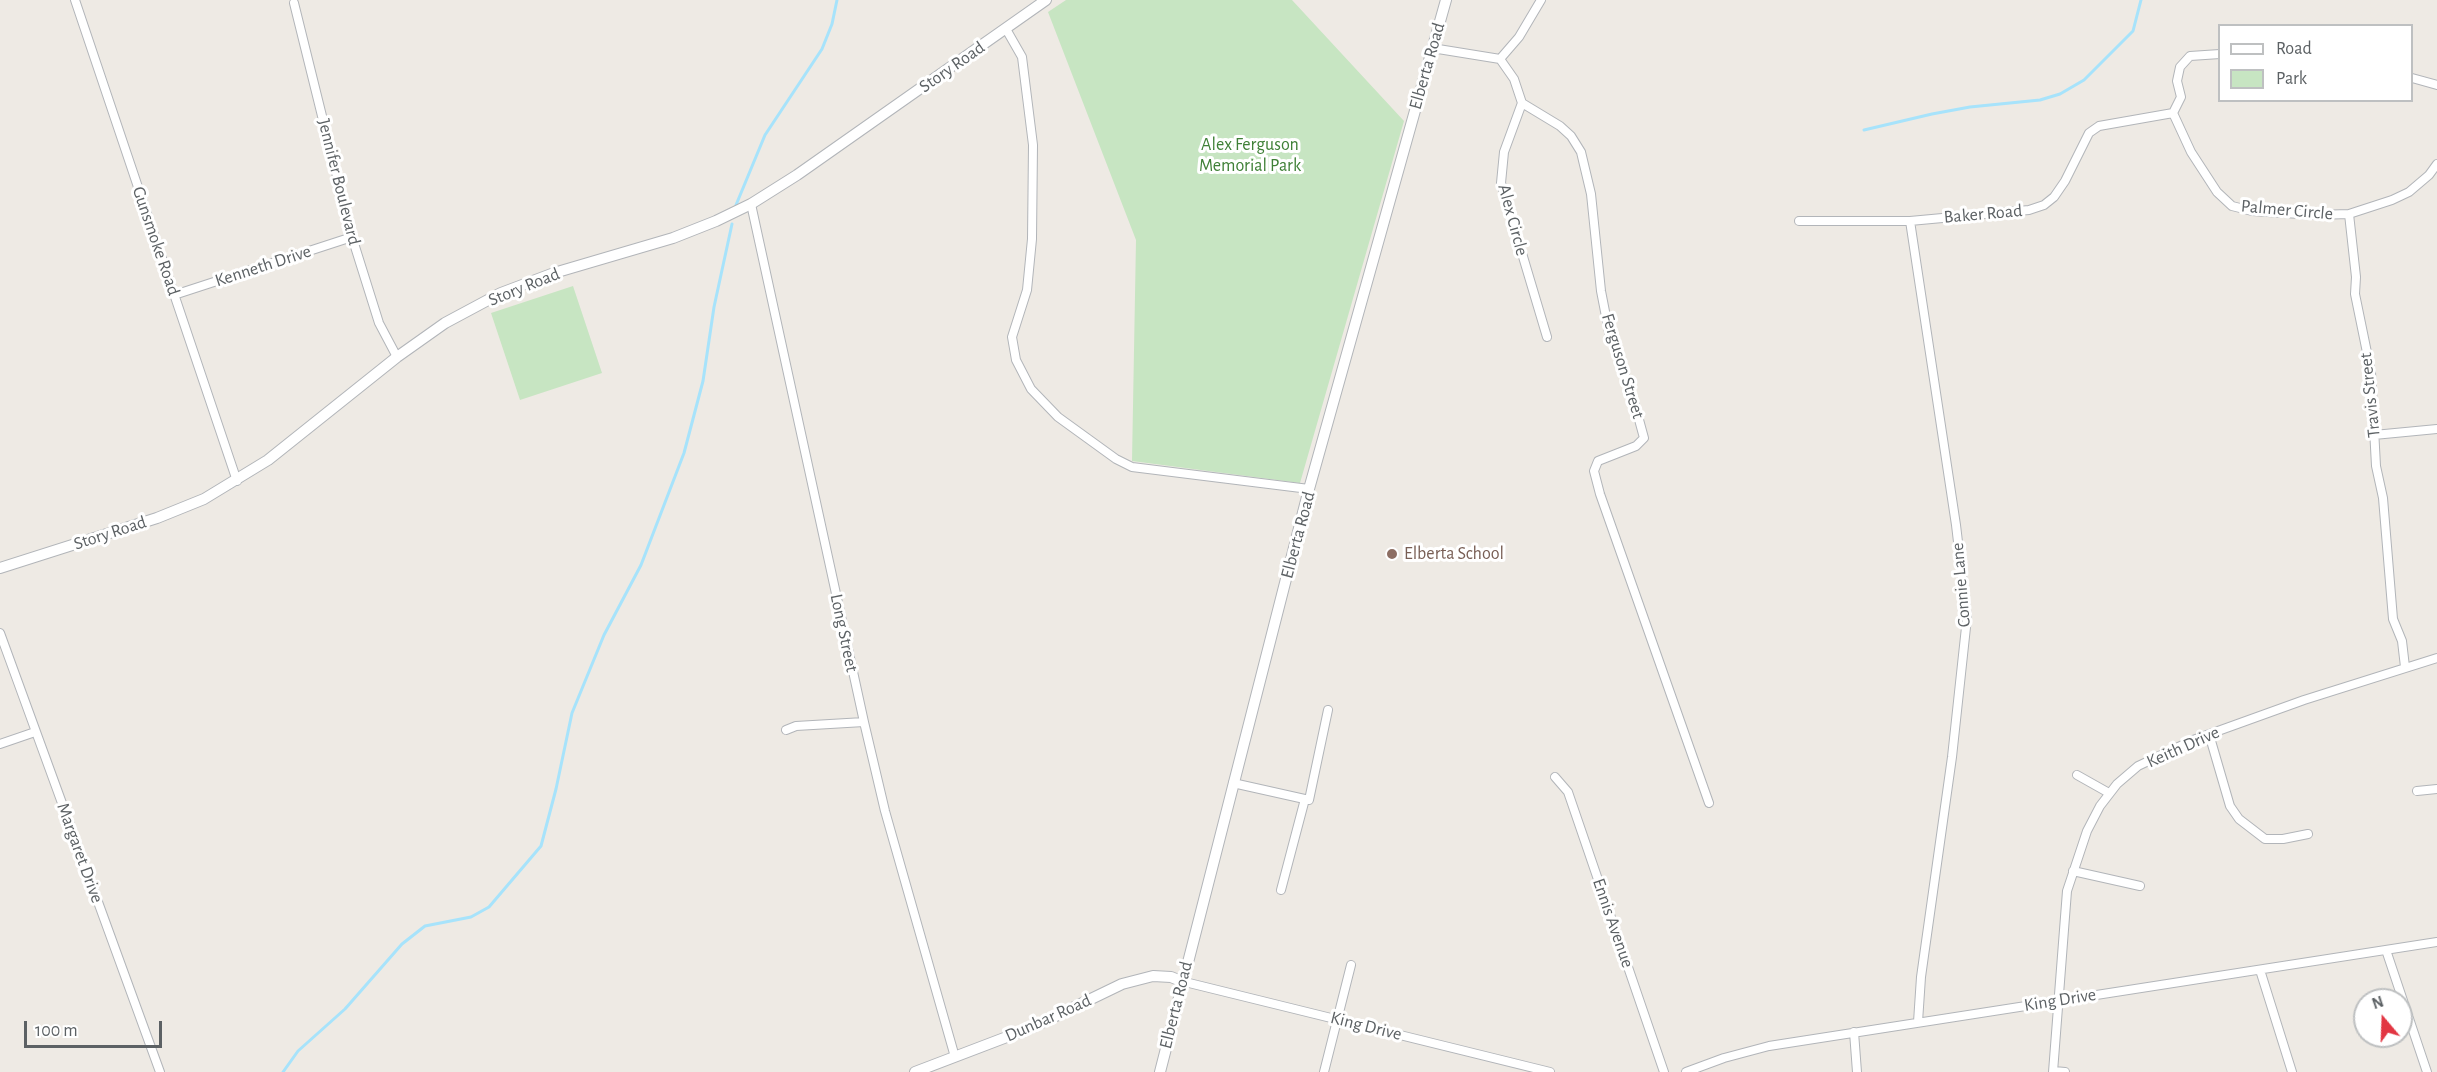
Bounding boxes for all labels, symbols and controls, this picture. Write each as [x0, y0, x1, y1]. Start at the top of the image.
street label: Elberta Road [1404, 20, 1450, 112]
legend [2218, 24, 2413, 102]
street label: Story Road [915, 37, 989, 97]
text: Road [2276, 40, 2312, 58]
text: Park [2276, 70, 2307, 88]
street label: Jennifer Boulevard [313, 117, 365, 247]
park label: Alex Ferguson Memorial Park [1199, 134, 1301, 176]
street label: Alex Circle [1493, 182, 1533, 258]
street label: Gunsmoke Road [127, 184, 185, 298]
street label: Palmer Circle [2240, 195, 2334, 225]
street label: Baker Road [1943, 200, 2023, 228]
street label: Kenneth Drive [212, 240, 314, 292]
street label: Story Road [485, 263, 563, 311]
street label: Ferguson Street [1597, 311, 1649, 421]
street label: Travis Street [2355, 351, 2385, 439]
street label: Elberta Road [1276, 489, 1320, 581]
street label: Story Road [71, 511, 149, 555]
street label: Connie Lane [1947, 542, 1975, 628]
place label: Elberta School [1404, 543, 1504, 565]
marker: Elberta School [1385, 547, 1399, 561]
street label: Long Street [825, 592, 863, 674]
street label: Keith Drive [2143, 721, 2223, 773]
street label: Margaret Drive [52, 800, 108, 906]
street label: Ennis Avenue [1588, 875, 1638, 971]
street label: Elberta Road [1155, 959, 1197, 1051]
street label: King Drive [2022, 984, 2098, 1016]
north arrow [2353, 988, 2413, 1048]
street label: Dunbar Road [1002, 989, 1094, 1047]
text: N [2370, 993, 2386, 1012]
street label: King Drive [1328, 1007, 1404, 1045]
scale bar [27, 1009, 165, 1047]
text: 100 m [35, 1022, 78, 1040]

